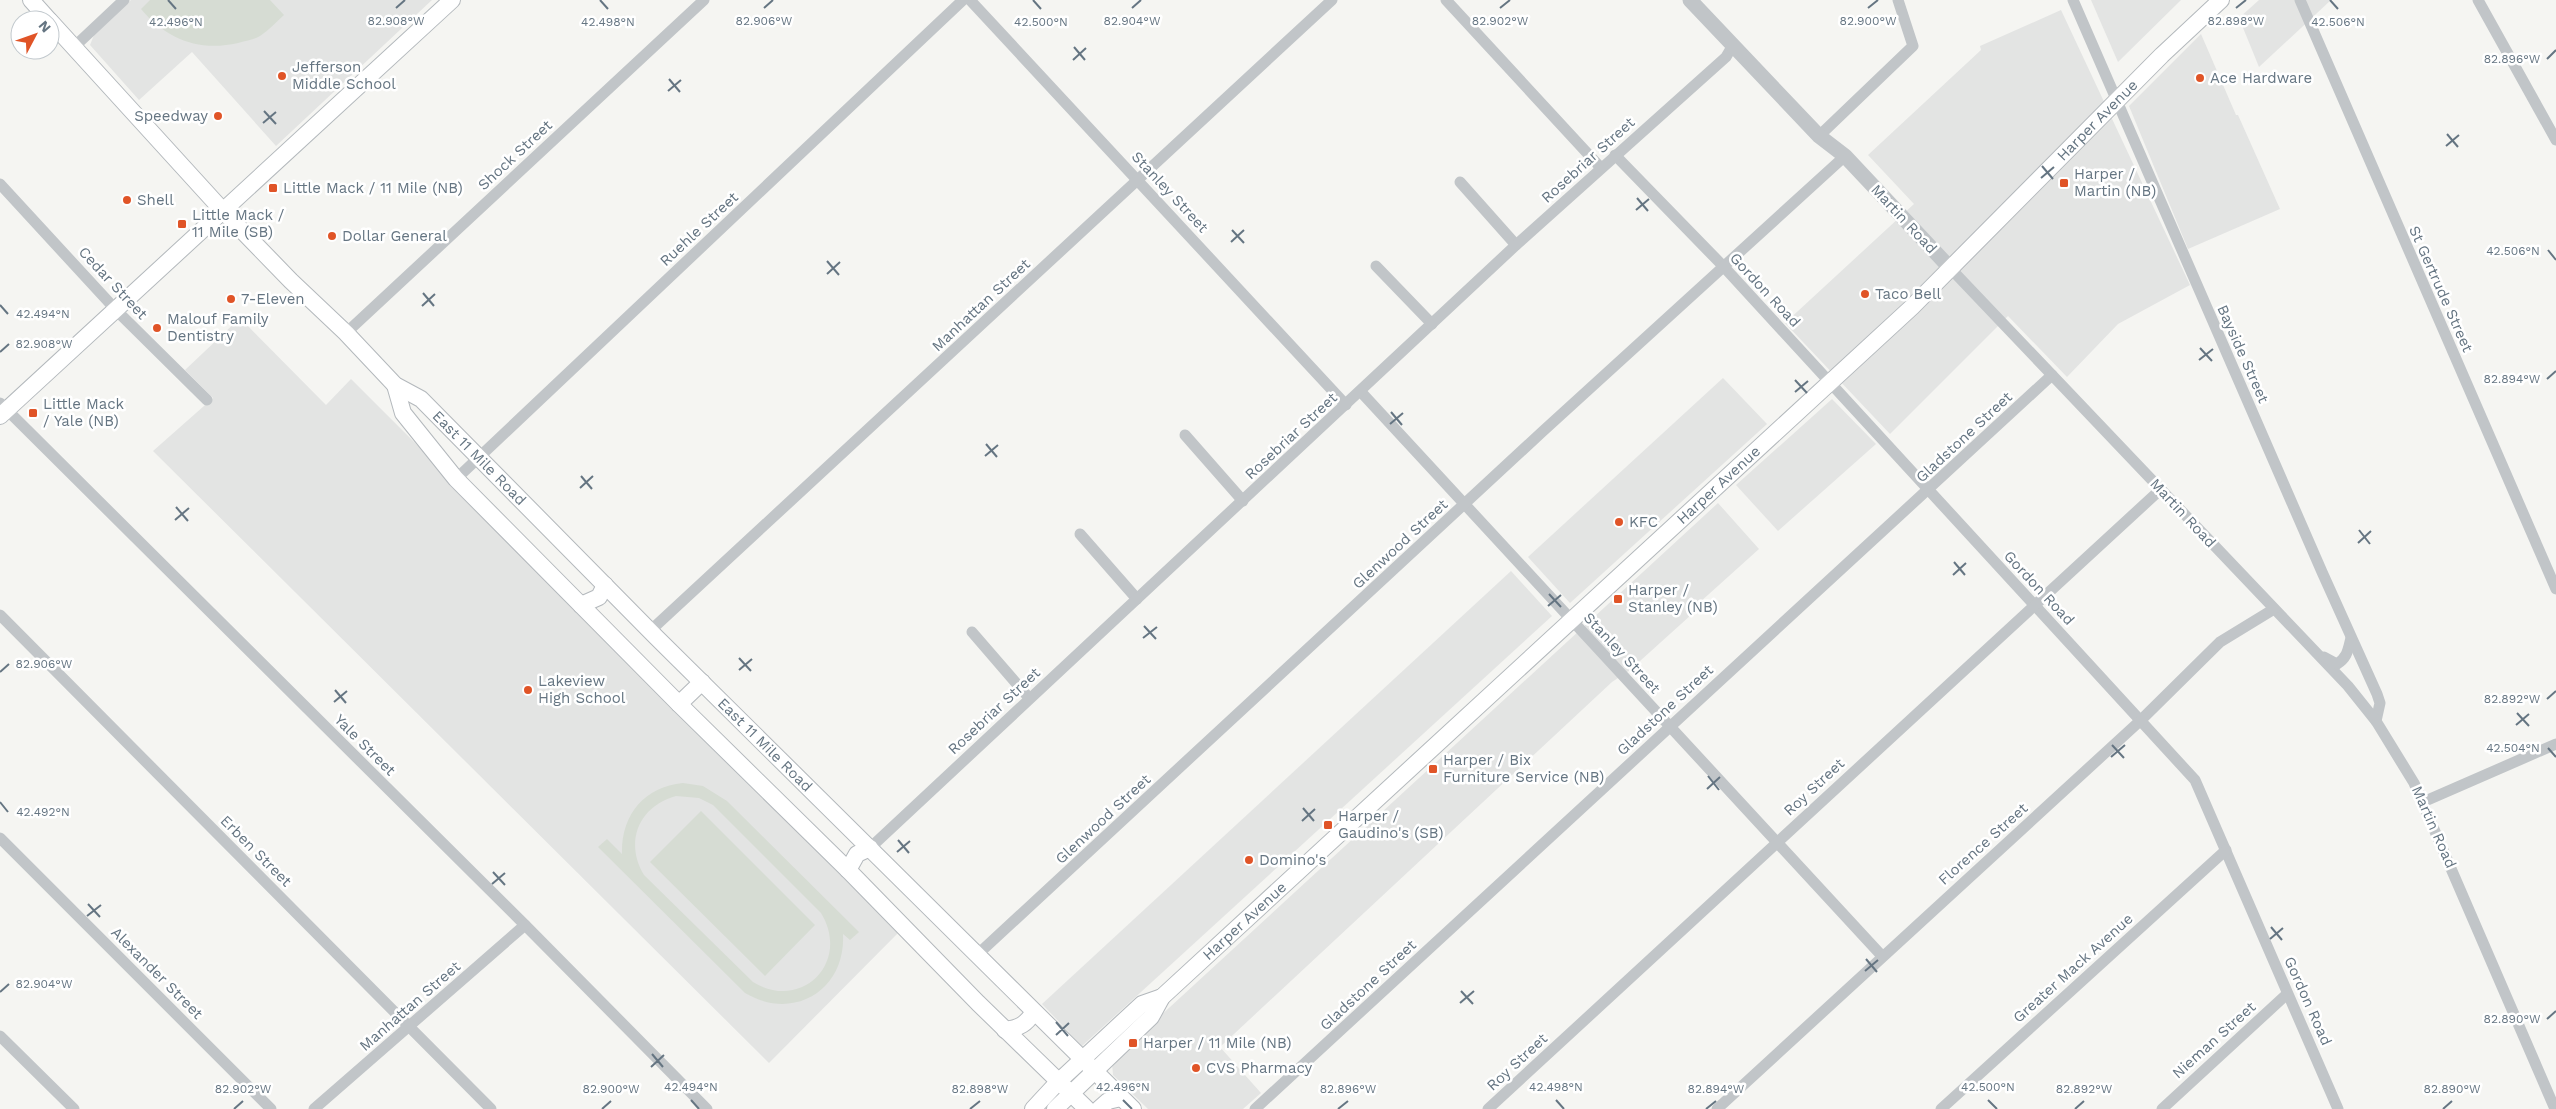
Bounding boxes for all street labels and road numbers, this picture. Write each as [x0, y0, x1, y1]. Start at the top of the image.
street label: Harper Avenue [2053, 76, 2141, 165]
street label: Rosebriar Street [1538, 113, 1639, 207]
street label: Shock Street [474, 116, 556, 194]
street label: Stanley Street [1128, 148, 1213, 237]
street label: Martin Road [1867, 181, 1941, 257]
street label: Ruehle Street [656, 188, 742, 270]
street label: St Gertrude Street [2405, 223, 2477, 356]
street label: Cedar Street [75, 243, 152, 324]
street label: Gordon Road [1726, 249, 1804, 331]
street label: Manhattan Street [928, 254, 1034, 355]
street label: Bayside Street [2213, 302, 2273, 407]
street label: Gladstone Street [1912, 387, 2016, 486]
street label: Rosebriar Street [1241, 388, 1341, 483]
street label: East 11 Mile Road [429, 407, 530, 509]
street label: Harper Avenue [1673, 442, 1764, 528]
street label: Martin Road [2146, 475, 2220, 551]
street label: Glenwood Street [1349, 495, 1452, 593]
street label: Gordon Road [2000, 547, 2078, 629]
street label: Stanley Street [1580, 609, 1665, 698]
street label: Gladstone Street [1613, 660, 1717, 759]
street label: Rosebriar Street [944, 663, 1044, 758]
street label: East 11 Mile Road [714, 694, 816, 795]
street label: Yale Street [331, 711, 400, 780]
street label: Roy Street [1780, 754, 1848, 820]
street label: Glenwood Street [1052, 770, 1155, 868]
street label: Martin Road [2408, 783, 2460, 871]
street label: Florence Street [1935, 799, 2032, 889]
street label: Erben Street [217, 812, 296, 891]
street label: Harper Avenue [1199, 878, 1290, 964]
street label: Greater Mack Avenue [2009, 910, 2137, 1026]
street label: Alexander Street [107, 923, 207, 1023]
street label: Gladstone Street [1316, 935, 1420, 1034]
street label: Gordon Road [2280, 954, 2336, 1048]
street label: Manhattan Street [356, 957, 465, 1055]
street label: Nieman Street [2169, 997, 2260, 1082]
street label: Roy Street [1483, 1029, 1551, 1095]

